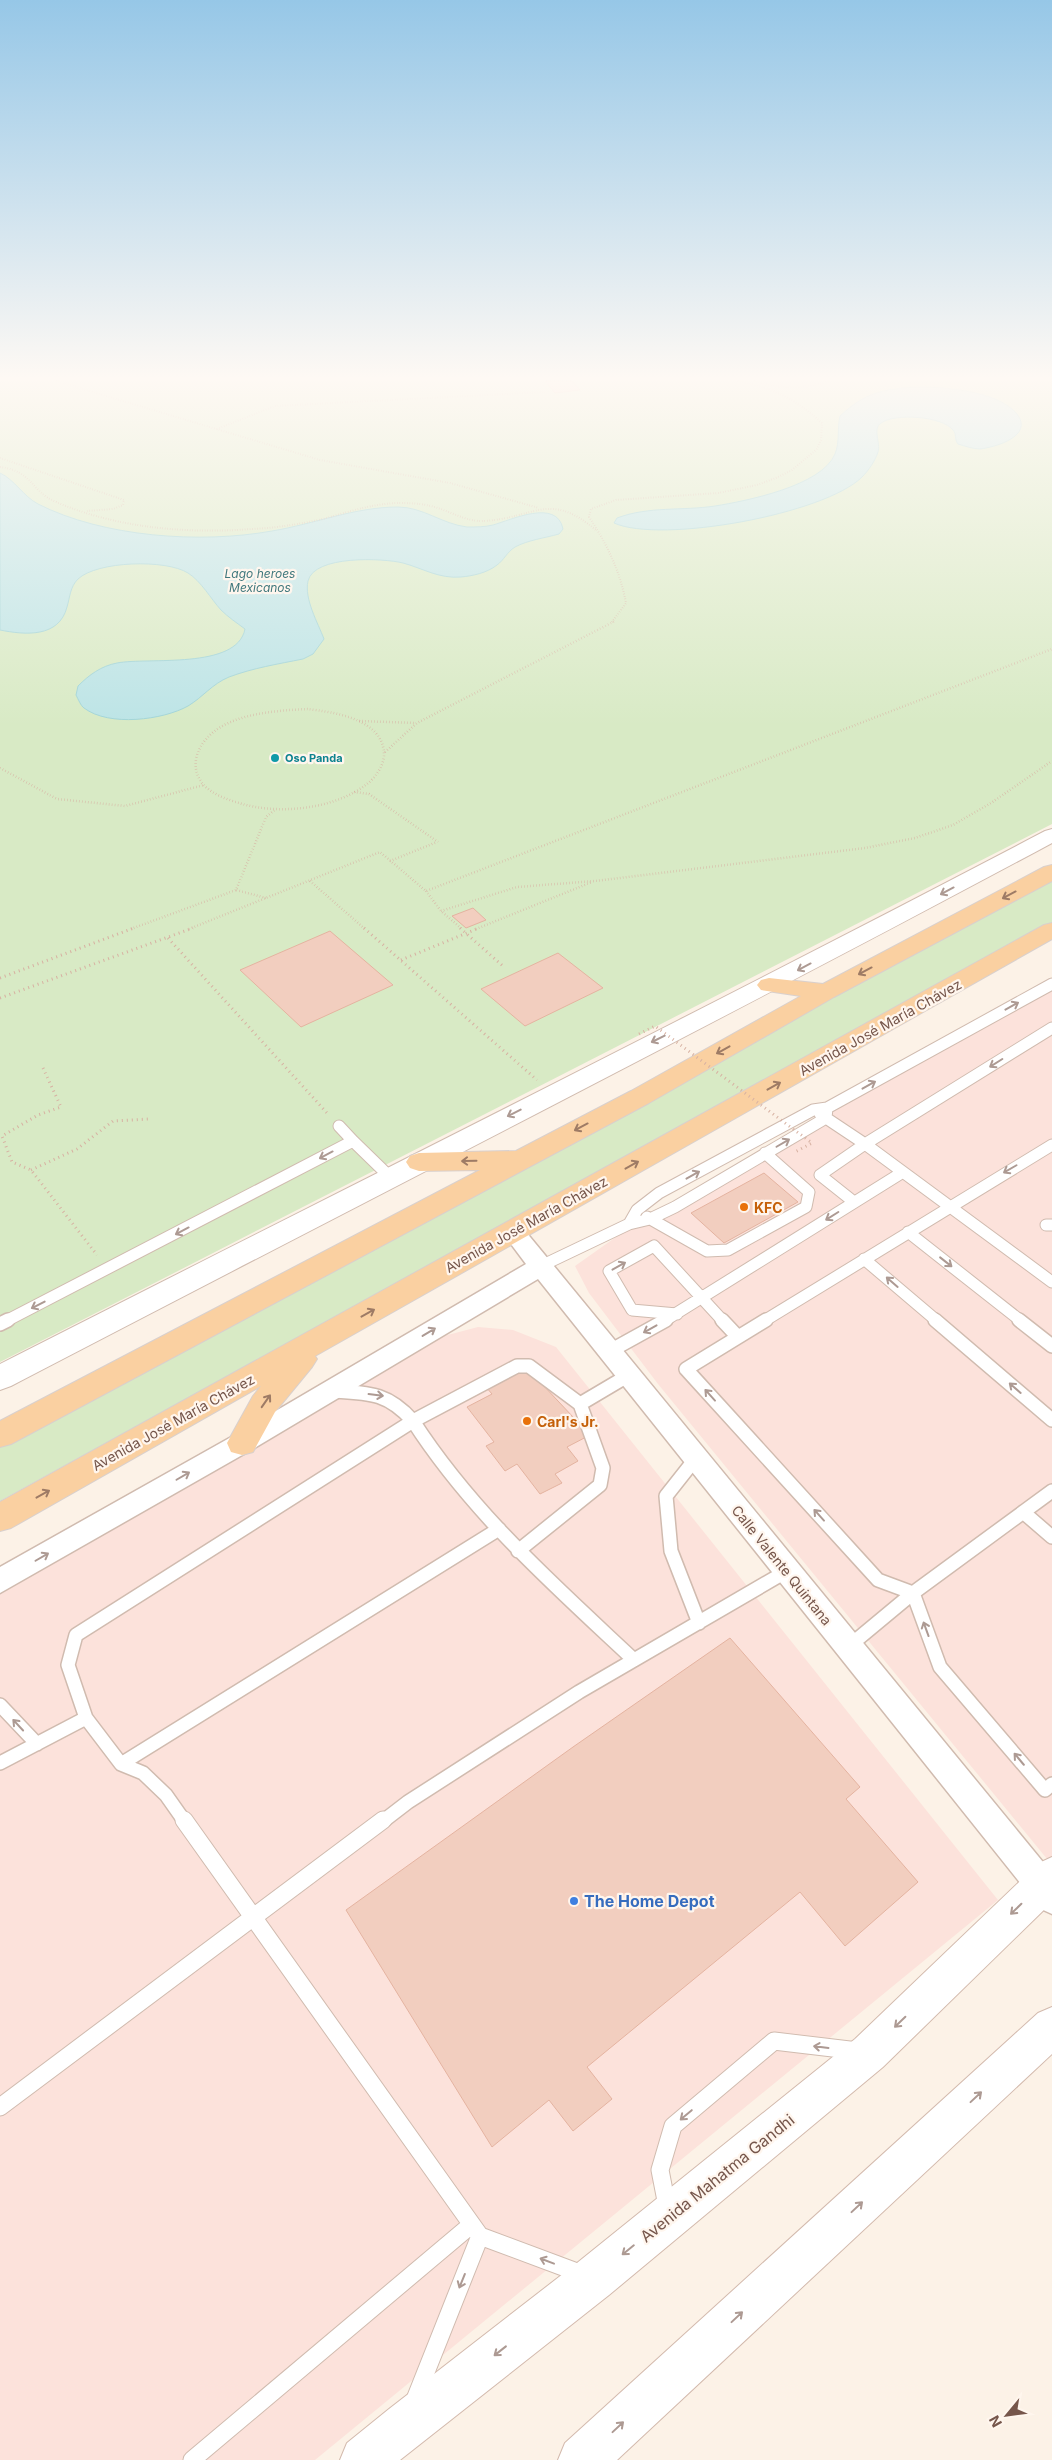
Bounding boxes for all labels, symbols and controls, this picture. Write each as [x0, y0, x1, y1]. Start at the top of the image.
water label: Lago heroes Mexicanos [225, 566, 295, 595]
place label: Oso Panda [285, 751, 343, 765]
marker: Oso Panda [269, 752, 281, 764]
one-way arrow [941, 886, 955, 896]
one-way arrow [1002, 891, 1017, 900]
one-way arrow [797, 963, 812, 972]
one-way arrow [858, 966, 873, 976]
street label: Avenida José María Chávez [796, 975, 964, 1079]
one-way arrow [1004, 1001, 1019, 1011]
one-way arrow [651, 1035, 666, 1044]
one-way arrow [717, 1045, 731, 1055]
one-way arrow [989, 1058, 1003, 1068]
one-way arrow [862, 1080, 877, 1090]
one-way arrow [766, 1081, 781, 1091]
one-way arrow [506, 1108, 521, 1118]
one-way arrow [573, 1122, 588, 1132]
one-way arrow [776, 1137, 790, 1147]
one-way arrow [318, 1150, 333, 1160]
one-way arrow [461, 1156, 478, 1166]
one-way arrow [624, 1160, 639, 1170]
one-way arrow [1003, 1165, 1018, 1175]
one-way arrow [685, 1169, 699, 1179]
street label: Avenida José María Chávez [442, 1172, 610, 1276]
place label: KFC [754, 1199, 783, 1216]
marker: KFC [738, 1201, 750, 1213]
one-way arrow [826, 1211, 840, 1221]
one-way arrow [175, 1227, 190, 1236]
one-way arrow [939, 1257, 952, 1268]
one-way arrow [611, 1260, 625, 1270]
one-way arrow [885, 1277, 898, 1288]
one-way arrow [31, 1301, 46, 1310]
one-way arrow [360, 1308, 375, 1317]
one-way arrow [642, 1324, 657, 1334]
one-way arrow [422, 1327, 436, 1337]
street label: Avenida José María Chávez [89, 1370, 257, 1474]
one-way arrow [1009, 1383, 1022, 1394]
one-way arrow [704, 1389, 716, 1402]
one-way arrow [368, 1390, 384, 1400]
one-way arrow [261, 1394, 271, 1408]
place label: Carl's Jr. [537, 1413, 599, 1430]
marker: Carl's Jr. [521, 1415, 533, 1427]
one-way arrow [176, 1471, 190, 1481]
one-way arrow [35, 1489, 49, 1499]
street label: Calle Valente Quintana [728, 1502, 836, 1628]
one-way arrow [813, 1509, 825, 1522]
one-way arrow [35, 1552, 50, 1562]
one-way arrow [921, 1621, 930, 1637]
one-way arrow [12, 1718, 24, 1731]
one-way arrow [1014, 1753, 1025, 1766]
place label: The Home Depot [584, 1891, 715, 1911]
marker: The Home Depot [568, 1895, 580, 1907]
one-way arrow [1010, 1903, 1023, 1915]
one-way arrow [894, 2016, 906, 2029]
one-way arrow [813, 2042, 829, 2052]
one-way arrow [970, 2091, 983, 2103]
street label: Avenida Mahatma Gandhi [636, 2110, 798, 2246]
one-way arrow [679, 2110, 692, 2121]
one-way arrow [850, 2201, 863, 2213]
one-way arrow [622, 2244, 635, 2255]
one-way arrow [540, 2256, 555, 2265]
one-way arrow [457, 2273, 466, 2288]
one-way arrow [731, 2311, 744, 2323]
one-way arrow [494, 2345, 507, 2356]
north arrow [982, 2390, 1032, 2440]
text: N [985, 2413, 1005, 2430]
one-way arrow [611, 2421, 624, 2433]

